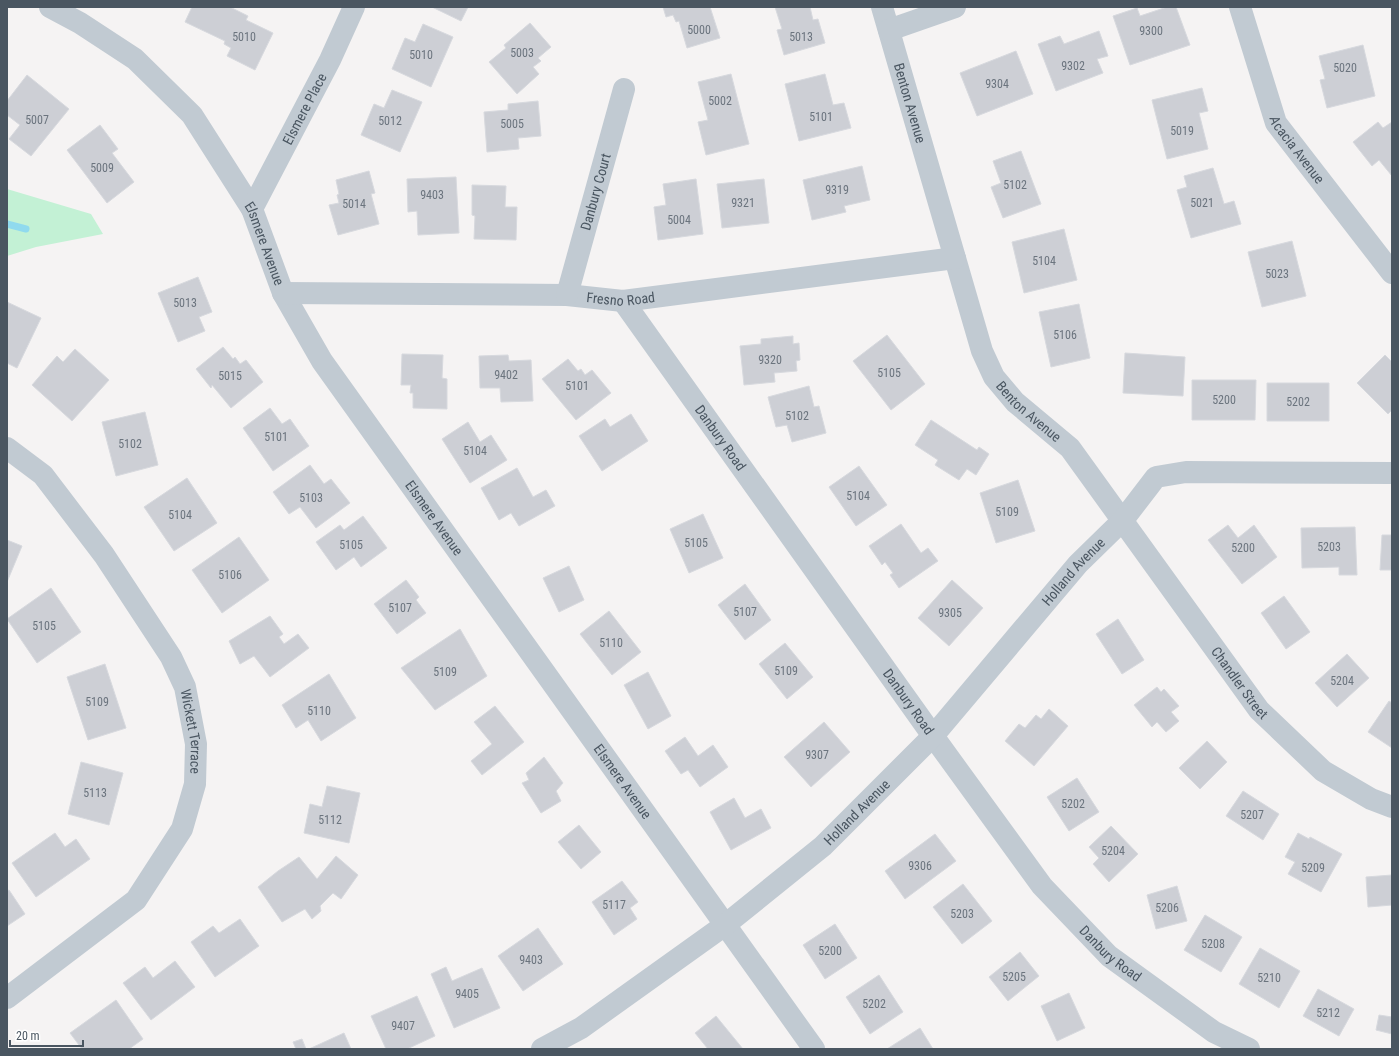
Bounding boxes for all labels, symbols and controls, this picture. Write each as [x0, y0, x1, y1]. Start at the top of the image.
house number: 5000 [687, 23, 711, 37]
house number: 9300 [1139, 24, 1163, 38]
house number: 5010 [232, 30, 256, 44]
house number: 5013 [789, 30, 813, 44]
house number: 5003 [510, 46, 534, 60]
house number: 5010 [409, 48, 433, 62]
house number: 9302 [1061, 59, 1085, 73]
street label: Benton Avenue [891, 61, 929, 145]
house number: 5020 [1333, 61, 1357, 75]
street label: Elsmere Place [279, 70, 330, 147]
house number: 9304 [985, 77, 1009, 91]
house number: 5002 [708, 94, 732, 108]
house number: 5101 [809, 110, 833, 124]
house number: 5007 [25, 113, 49, 127]
house number: 5012 [378, 114, 402, 128]
street label: Acacia Avenue [1266, 114, 1328, 187]
house number: 5005 [500, 117, 524, 131]
house number: 5019 [1170, 124, 1194, 138]
street label: Danbury Court [577, 152, 614, 232]
house number: 5009 [90, 161, 114, 175]
house number: 5102 [1003, 178, 1027, 192]
house number: 9319 [825, 183, 849, 197]
house number: 9403 [420, 188, 444, 202]
house number: 9321 [731, 196, 755, 210]
house number: 5021 [1190, 196, 1214, 210]
house number: 5014 [342, 197, 366, 211]
street label: Elsmere Avenue [241, 199, 288, 288]
house number: 5004 [667, 213, 691, 227]
house number: 5104 [1032, 254, 1056, 268]
house number: 5023 [1265, 267, 1289, 281]
street label: Fresno Road [586, 289, 656, 309]
house number: 5013 [173, 296, 197, 310]
house number: 5106 [1053, 328, 1077, 342]
house number: 9320 [758, 353, 782, 367]
house number: 5105 [877, 366, 901, 380]
house number: 9402 [494, 368, 518, 382]
house number: 5015 [218, 369, 242, 383]
street label: Benton Avenue [993, 378, 1065, 445]
house number: 5101 [565, 379, 589, 393]
house number: 5200 [1212, 393, 1236, 407]
house number: 5202 [1286, 395, 1310, 409]
street label: Danbury Road [692, 402, 749, 474]
house number: 5102 [785, 409, 809, 423]
house number: 5101 [264, 430, 288, 444]
house number: 5102 [118, 437, 142, 451]
house number: 5104 [463, 444, 487, 458]
street label: Elsmere Avenue [402, 478, 467, 559]
house number: 5104 [846, 489, 870, 503]
house number: 5103 [299, 491, 323, 505]
house number: 5109 [995, 505, 1019, 519]
house number: 5104 [168, 508, 192, 522]
street label: Holland Avenue [1038, 534, 1108, 609]
house number: 5105 [684, 536, 708, 550]
house number: 5105 [339, 538, 363, 552]
house number: 5203 [1317, 540, 1341, 554]
house number: 5200 [1231, 541, 1255, 555]
house number: 5106 [218, 568, 242, 582]
house number: 5107 [388, 601, 412, 615]
house number: 5107 [733, 605, 757, 619]
house number: 9305 [938, 606, 962, 620]
house number: 5105 [32, 619, 56, 633]
house number: 5110 [599, 636, 623, 650]
street label: Chandler Street [1208, 644, 1271, 722]
house number: 5109 [774, 664, 798, 678]
house number: 5109 [433, 665, 457, 679]
street label: Danbury Road [880, 666, 937, 738]
house number: 5204 [1330, 674, 1354, 688]
street label: Wickett Terrace [178, 688, 204, 775]
house number: 5109 [85, 695, 109, 709]
house number: 5110 [307, 704, 331, 718]
street label: Elsmere Avenue [591, 741, 655, 822]
house number: 9307 [805, 748, 829, 762]
street label: Holland Avenue [821, 776, 893, 848]
house number: 5113 [83, 786, 107, 800]
house number: 5202 [1061, 797, 1085, 811]
house number: 5207 [1240, 808, 1264, 822]
house number: 5112 [318, 813, 342, 827]
house number: 5204 [1101, 844, 1125, 858]
house number: 9306 [908, 859, 932, 873]
house number: 5209 [1301, 861, 1325, 875]
house number: 5117 [602, 898, 626, 912]
house number: 5206 [1155, 901, 1179, 915]
house number: 5203 [950, 907, 974, 921]
street label: Danbury Road [1076, 922, 1144, 985]
house number: 5208 [1201, 937, 1225, 951]
house number: 5200 [818, 944, 842, 958]
house number: 9403 [519, 953, 543, 967]
house number: 5205 [1002, 970, 1026, 984]
house number: 5210 [1257, 971, 1281, 985]
house number: 9405 [455, 987, 479, 1001]
house number: 5202 [862, 997, 886, 1011]
house number: 5212 [1316, 1006, 1340, 1020]
house number: 9407 [391, 1019, 415, 1033]
scale bar [10, 1022, 83, 1048]
text: 20 m [16, 1029, 40, 1043]

